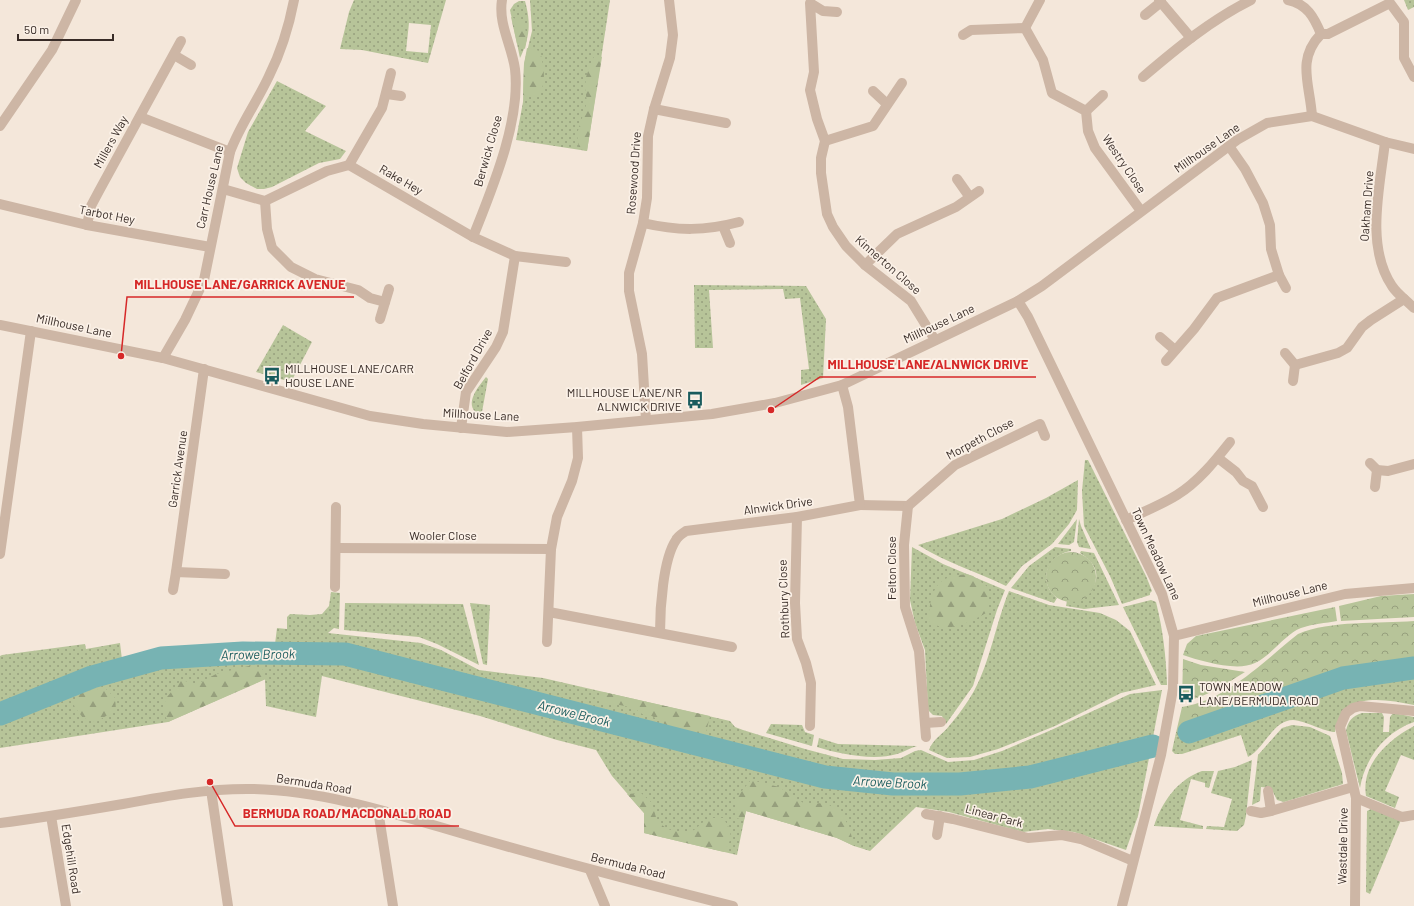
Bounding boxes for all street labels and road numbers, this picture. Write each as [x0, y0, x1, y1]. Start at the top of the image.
street label: Millers Way [90, 113, 130, 170]
street label: Berwick Close [470, 113, 504, 188]
street label: Millhouse Lane [1171, 119, 1242, 175]
street label: Rosewood Drive [623, 131, 643, 215]
street label: Westry Close [1100, 131, 1150, 195]
street label: Carr House Lane [193, 144, 225, 230]
street label: Rake Hey [377, 161, 426, 197]
street label: Oakham Drive [1357, 170, 1375, 242]
street label: Tarbot Hey [78, 202, 137, 226]
street label: Kinnerton Close [853, 232, 924, 297]
street label: Millhouse Lane [901, 301, 976, 346]
street label: Millhouse Lane [35, 310, 113, 340]
street label: Belford Drive [450, 326, 494, 391]
street label: Millhouse Lane [442, 405, 520, 423]
street label: Morpeth Close [943, 414, 1016, 462]
street label: Garrick Avenue [165, 429, 189, 508]
street label: Alnwick Drive [742, 493, 813, 517]
street label: Town Meadow Lane [1129, 505, 1184, 602]
street label: Wooler Close [409, 528, 477, 542]
street label: Felton Close [884, 536, 898, 600]
street label: Rothbury Close [775, 559, 791, 639]
street label: Millhouse Lane [1251, 577, 1329, 609]
street label: Bermuda Road [275, 770, 353, 796]
street label: Linear Park [964, 801, 1025, 829]
street label: Wastdale Drive [1334, 807, 1350, 885]
street label: Edgehill Road [60, 823, 84, 895]
street label: Bermuda Road [590, 849, 667, 881]

